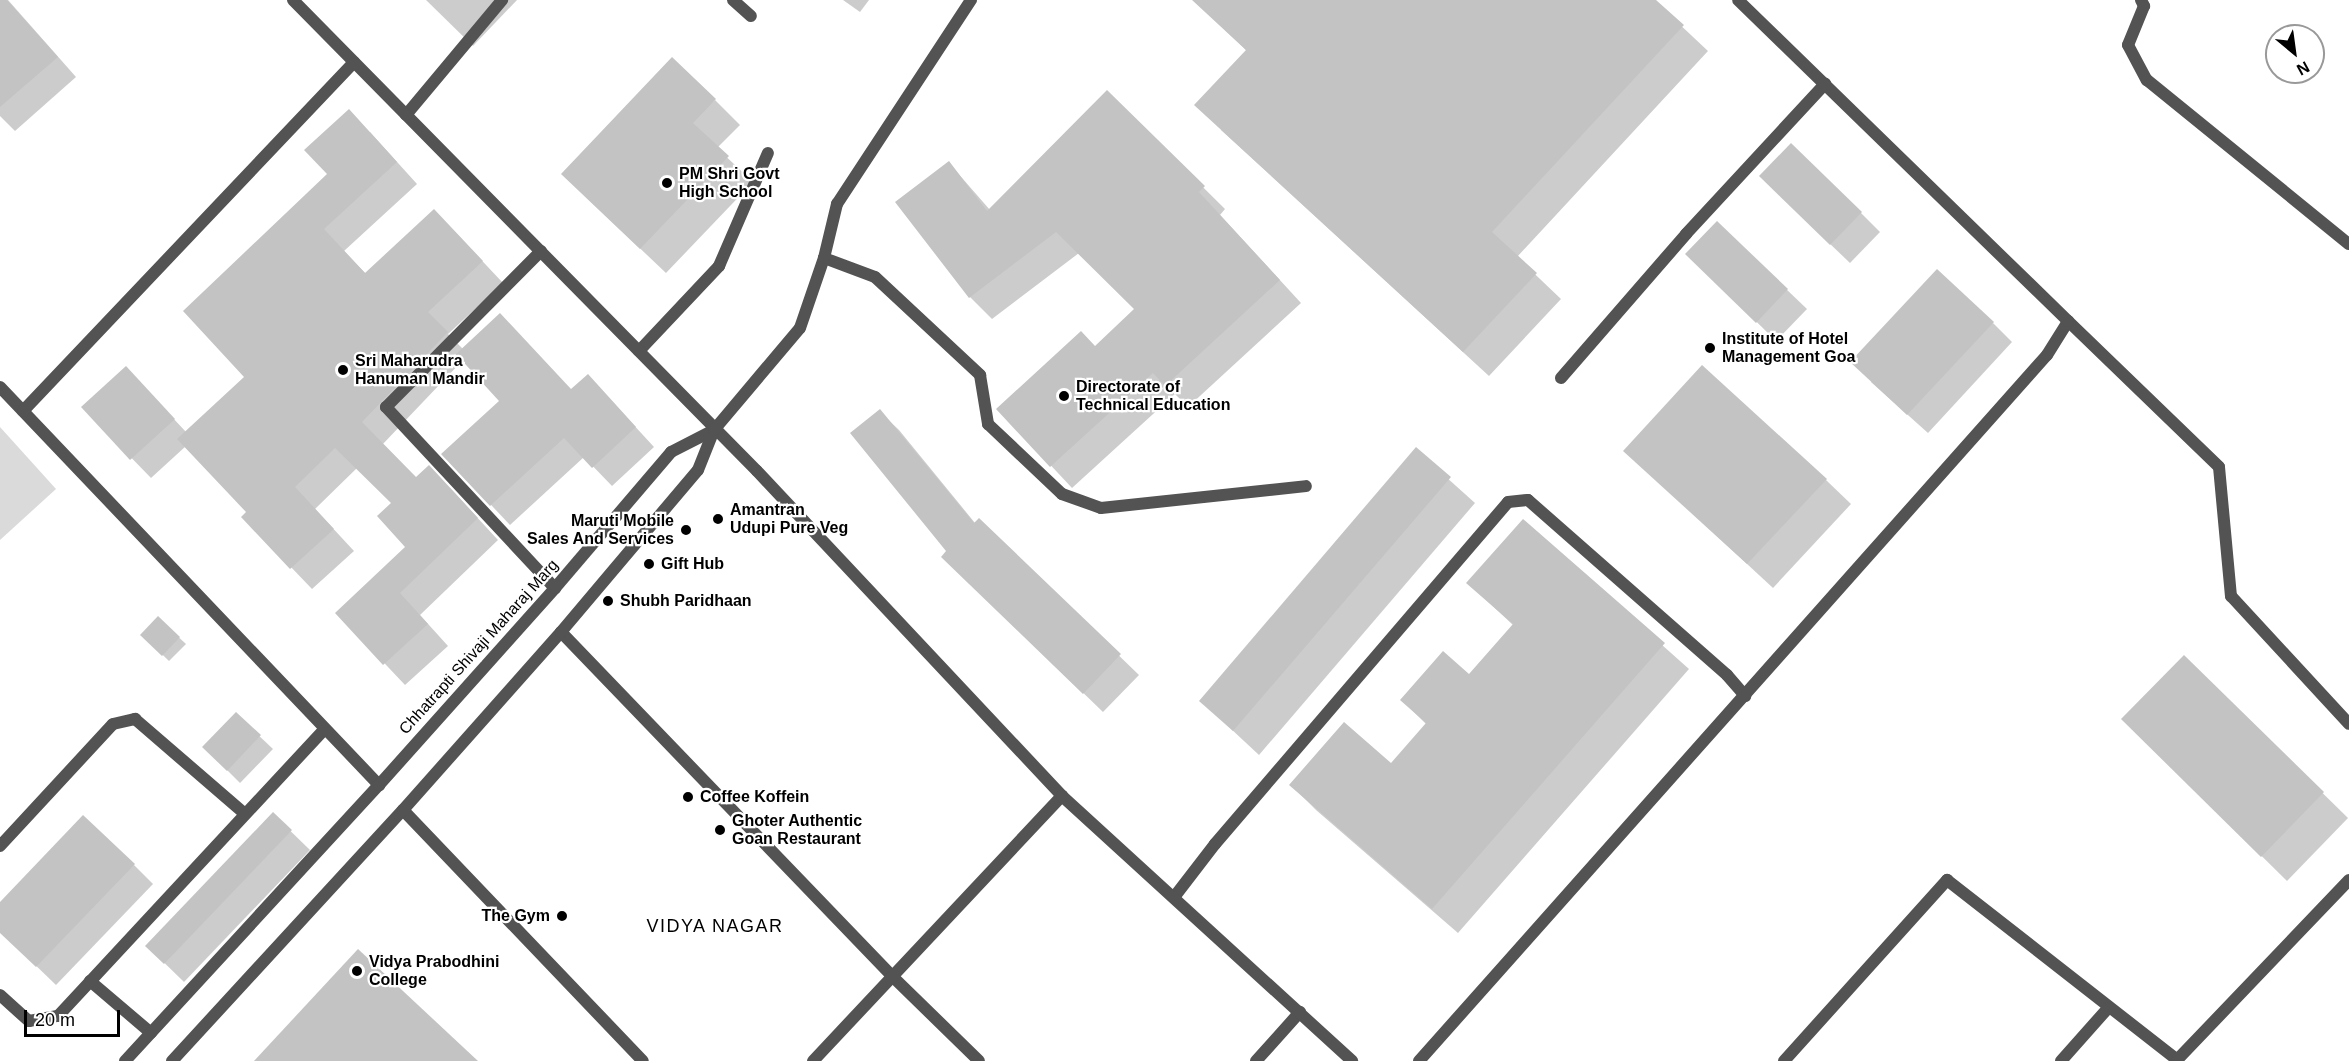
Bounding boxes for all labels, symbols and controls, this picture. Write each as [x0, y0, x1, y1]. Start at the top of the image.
north arrow [2265, 24, 2325, 84]
text: N [2294, 58, 2312, 79]
place label: PM Shri Govt High School [679, 164, 779, 202]
marker: PM Shri Govt High School [660, 176, 674, 190]
place label: Institute of Hotel Management Goa [1722, 329, 1855, 367]
marker: Institute of Hotel Management Goa [1703, 341, 1717, 355]
place label: Sri Maharudra Hanuman Mandir [355, 351, 485, 389]
marker: Sri Maharudra Hanuman Mandir [336, 363, 350, 377]
place label: Directorate of Technical Education [1076, 377, 1230, 415]
marker: Directorate of Technical Education [1057, 389, 1071, 403]
place label: Amantran Udupi Pure Veg [730, 500, 848, 538]
place label: Maruti Mobile Sales And Services [526, 511, 674, 549]
marker: Amantran Udupi Pure Veg [711, 512, 725, 526]
marker: Maruti Mobile Sales And Services [679, 523, 693, 537]
place label: Gift Hub [661, 554, 724, 574]
street label: Chhatrapti Shivaji Maharaj Marg [395, 556, 563, 738]
marker: Gift Hub [642, 557, 656, 571]
place label: Shubh Paridhaan [620, 591, 752, 611]
marker: Shubh Paridhaan [601, 594, 615, 608]
place label: Coffee Koffein [700, 787, 809, 807]
marker: Coffee Koffein [681, 790, 695, 804]
place label: Ghoter Authentic Goan Restaurant [732, 811, 863, 849]
marker: Ghoter Authentic Goan Restaurant [713, 823, 727, 837]
place label: The Gym [482, 906, 550, 926]
marker: The Gym [555, 909, 569, 923]
district label: VIDYA NAGAR [646, 915, 784, 937]
place label: Vidya Prabodhini College [369, 952, 499, 990]
marker: Vidya Prabodhini College [350, 964, 364, 978]
scale bar [27, 998, 123, 1036]
text: 20 m [35, 1010, 75, 1030]

